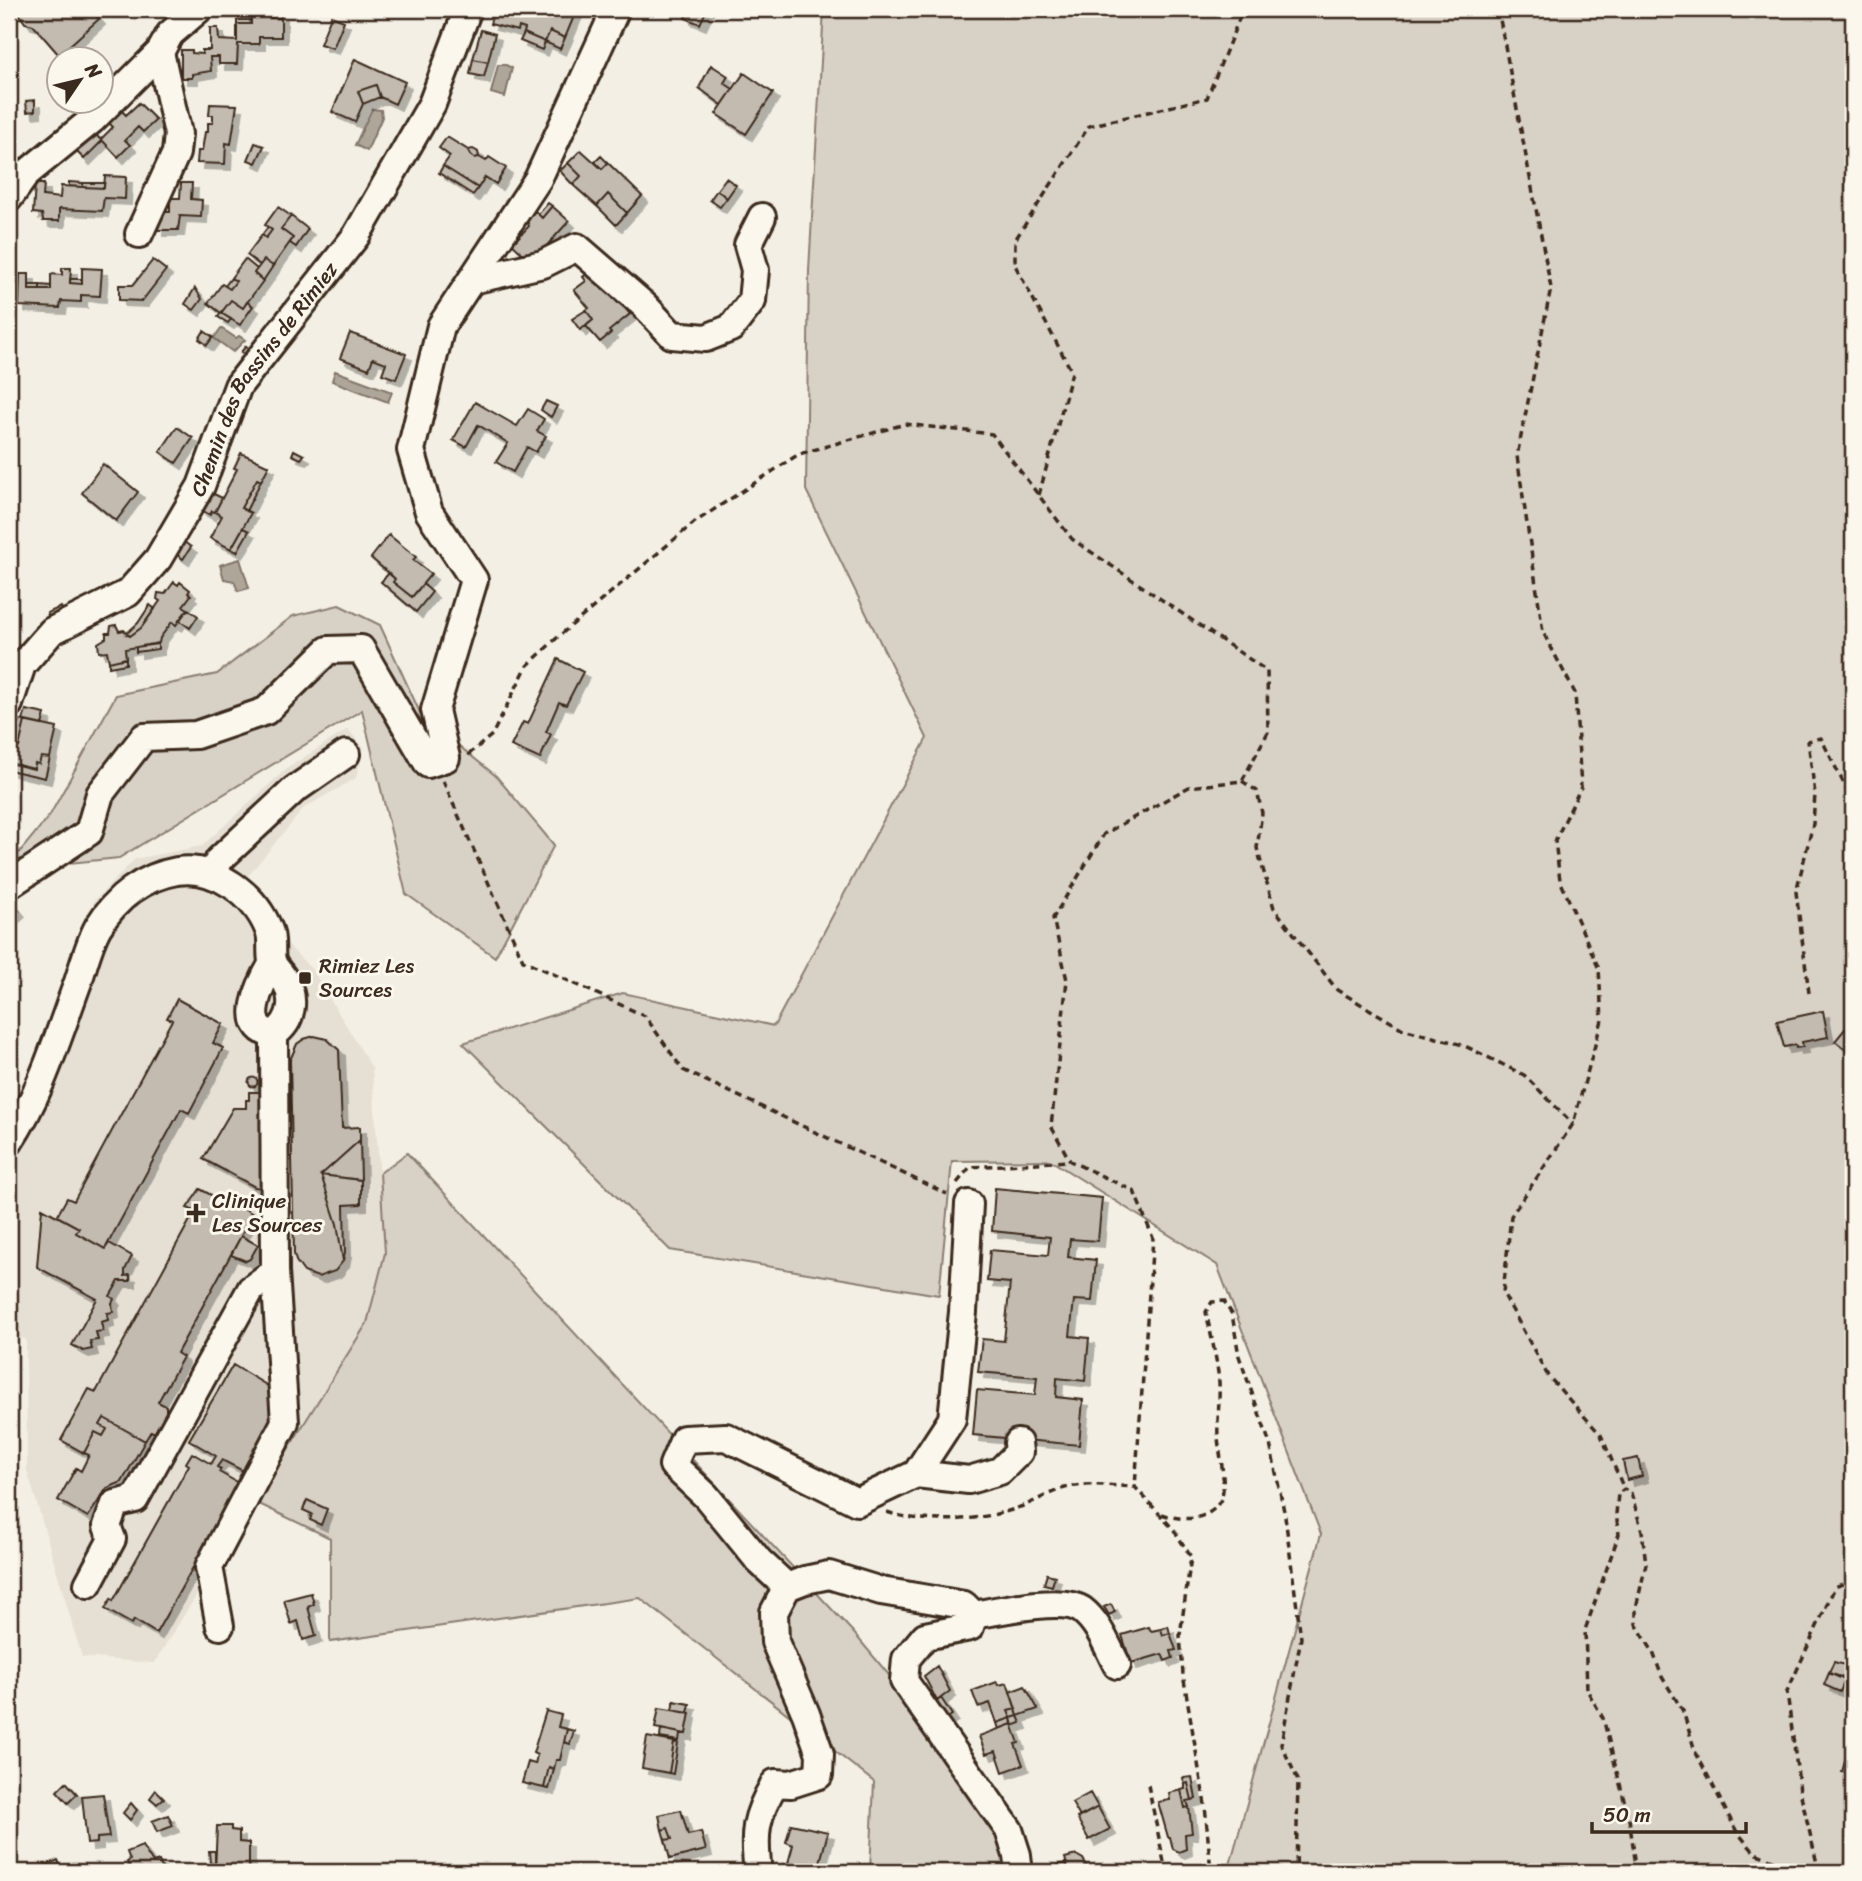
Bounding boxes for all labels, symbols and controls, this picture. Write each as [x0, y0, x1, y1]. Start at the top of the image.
north arrow [46, 46, 116, 116]
text: N [76, 55, 111, 86]
street label: Chemin des Bassins de Rimiez [180, 253, 348, 504]
place label: Rimiez Les Sources [319, 947, 415, 1009]
marker: Rimiez Les Sources [297, 970, 313, 986]
place label: Clinique Les Sources [212, 1182, 323, 1244]
marker: Clinique Les Sources [186, 1203, 206, 1223]
scale bar [1592, 1790, 1746, 1834]
text: 50 m [1603, 1796, 1651, 1834]

